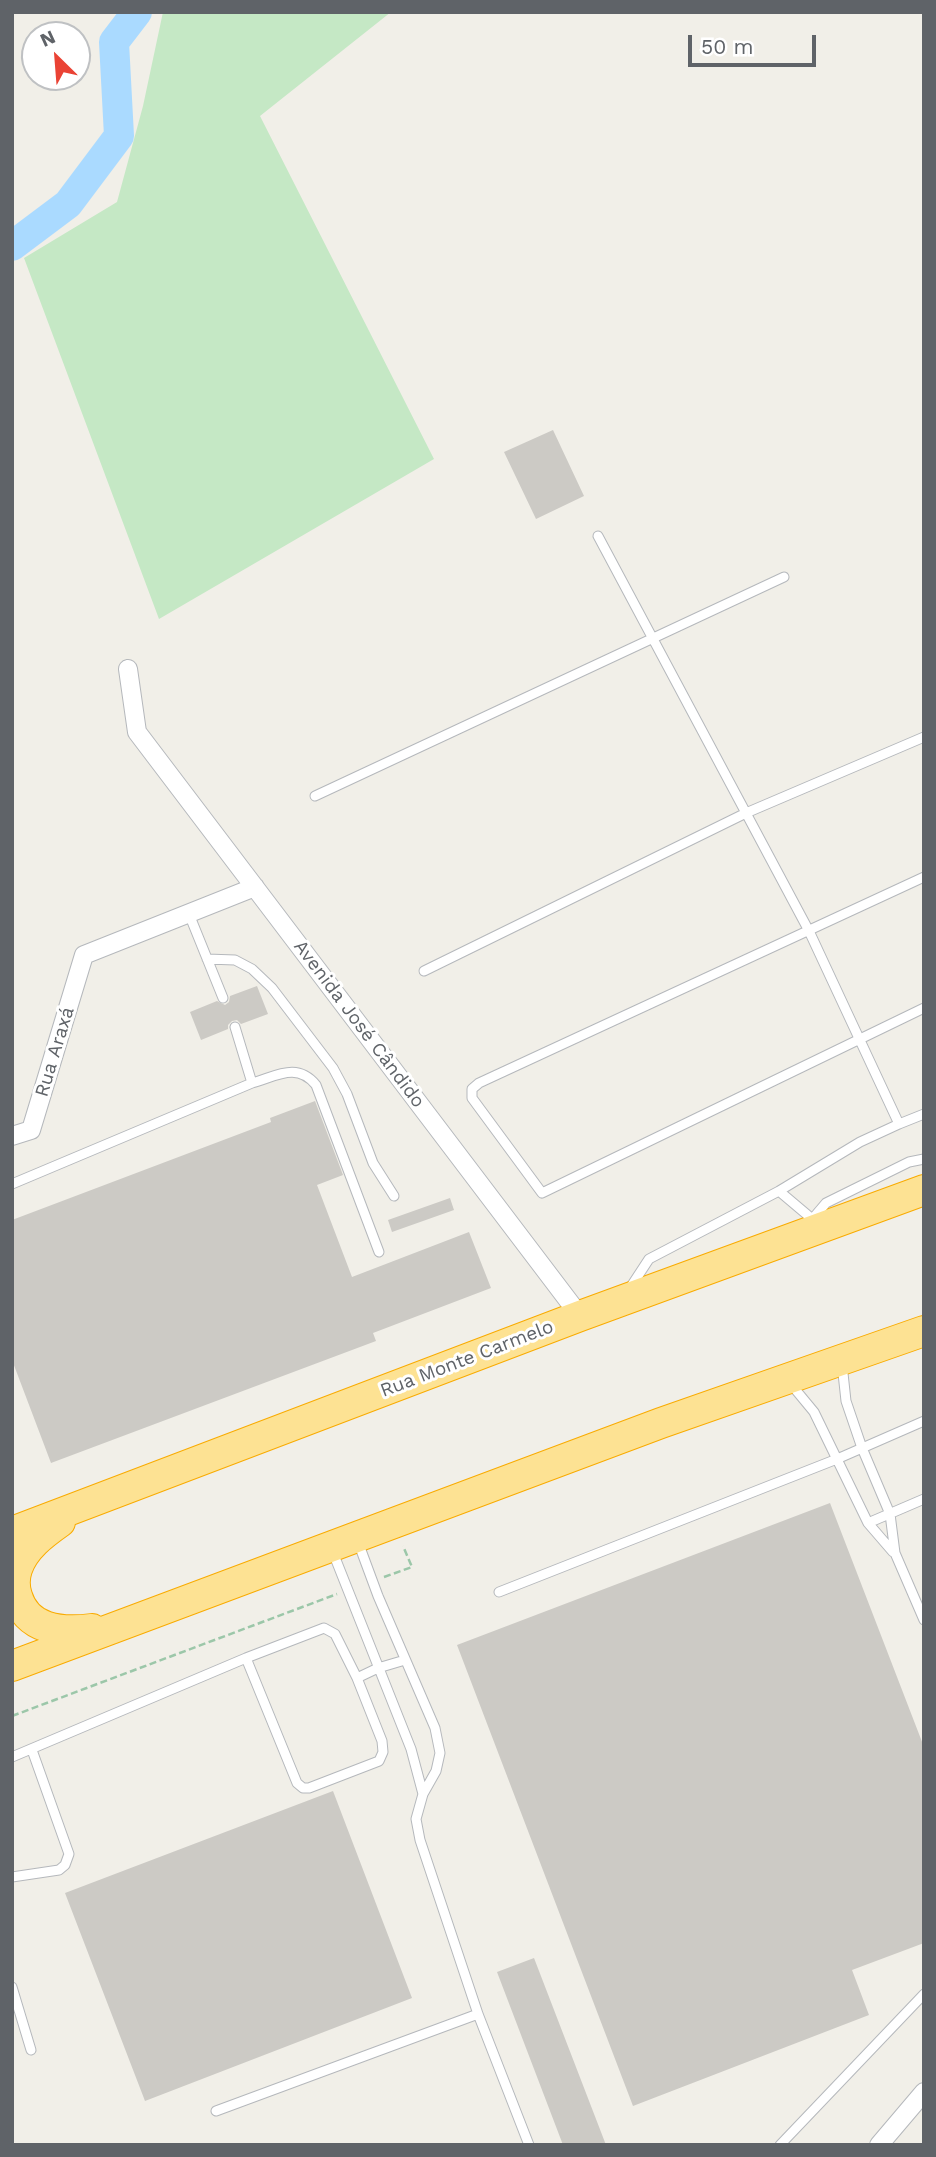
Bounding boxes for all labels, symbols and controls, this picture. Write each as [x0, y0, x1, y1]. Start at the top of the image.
north arrow [21, 21, 91, 91]
scale bar [691, 21, 819, 65]
text: N [37, 25, 59, 52]
text: 50 m [701, 34, 753, 59]
street label: Avenida José Cândido [289, 936, 429, 1112]
street label: Rua Araxá [31, 1004, 79, 1100]
street label: Rua Monte Carmelo [377, 1315, 557, 1403]

